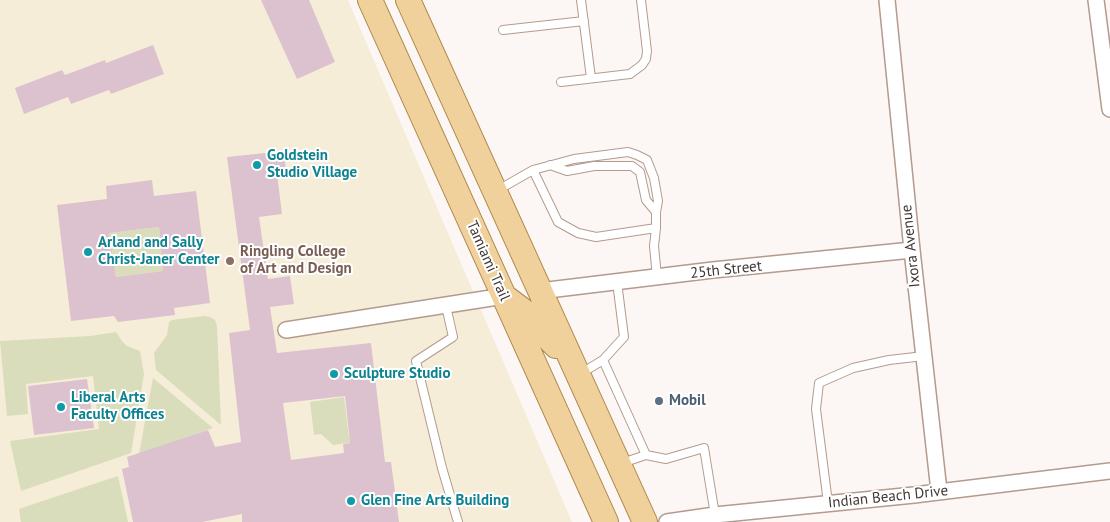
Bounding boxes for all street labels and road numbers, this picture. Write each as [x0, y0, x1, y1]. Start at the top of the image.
street label: Ixora Avenue [898, 204, 924, 288]
street label: Tamiami Trail [462, 218, 514, 304]
street label: 25th Street [689, 257, 763, 283]
street label: Indian Beach Drive [827, 482, 949, 512]

